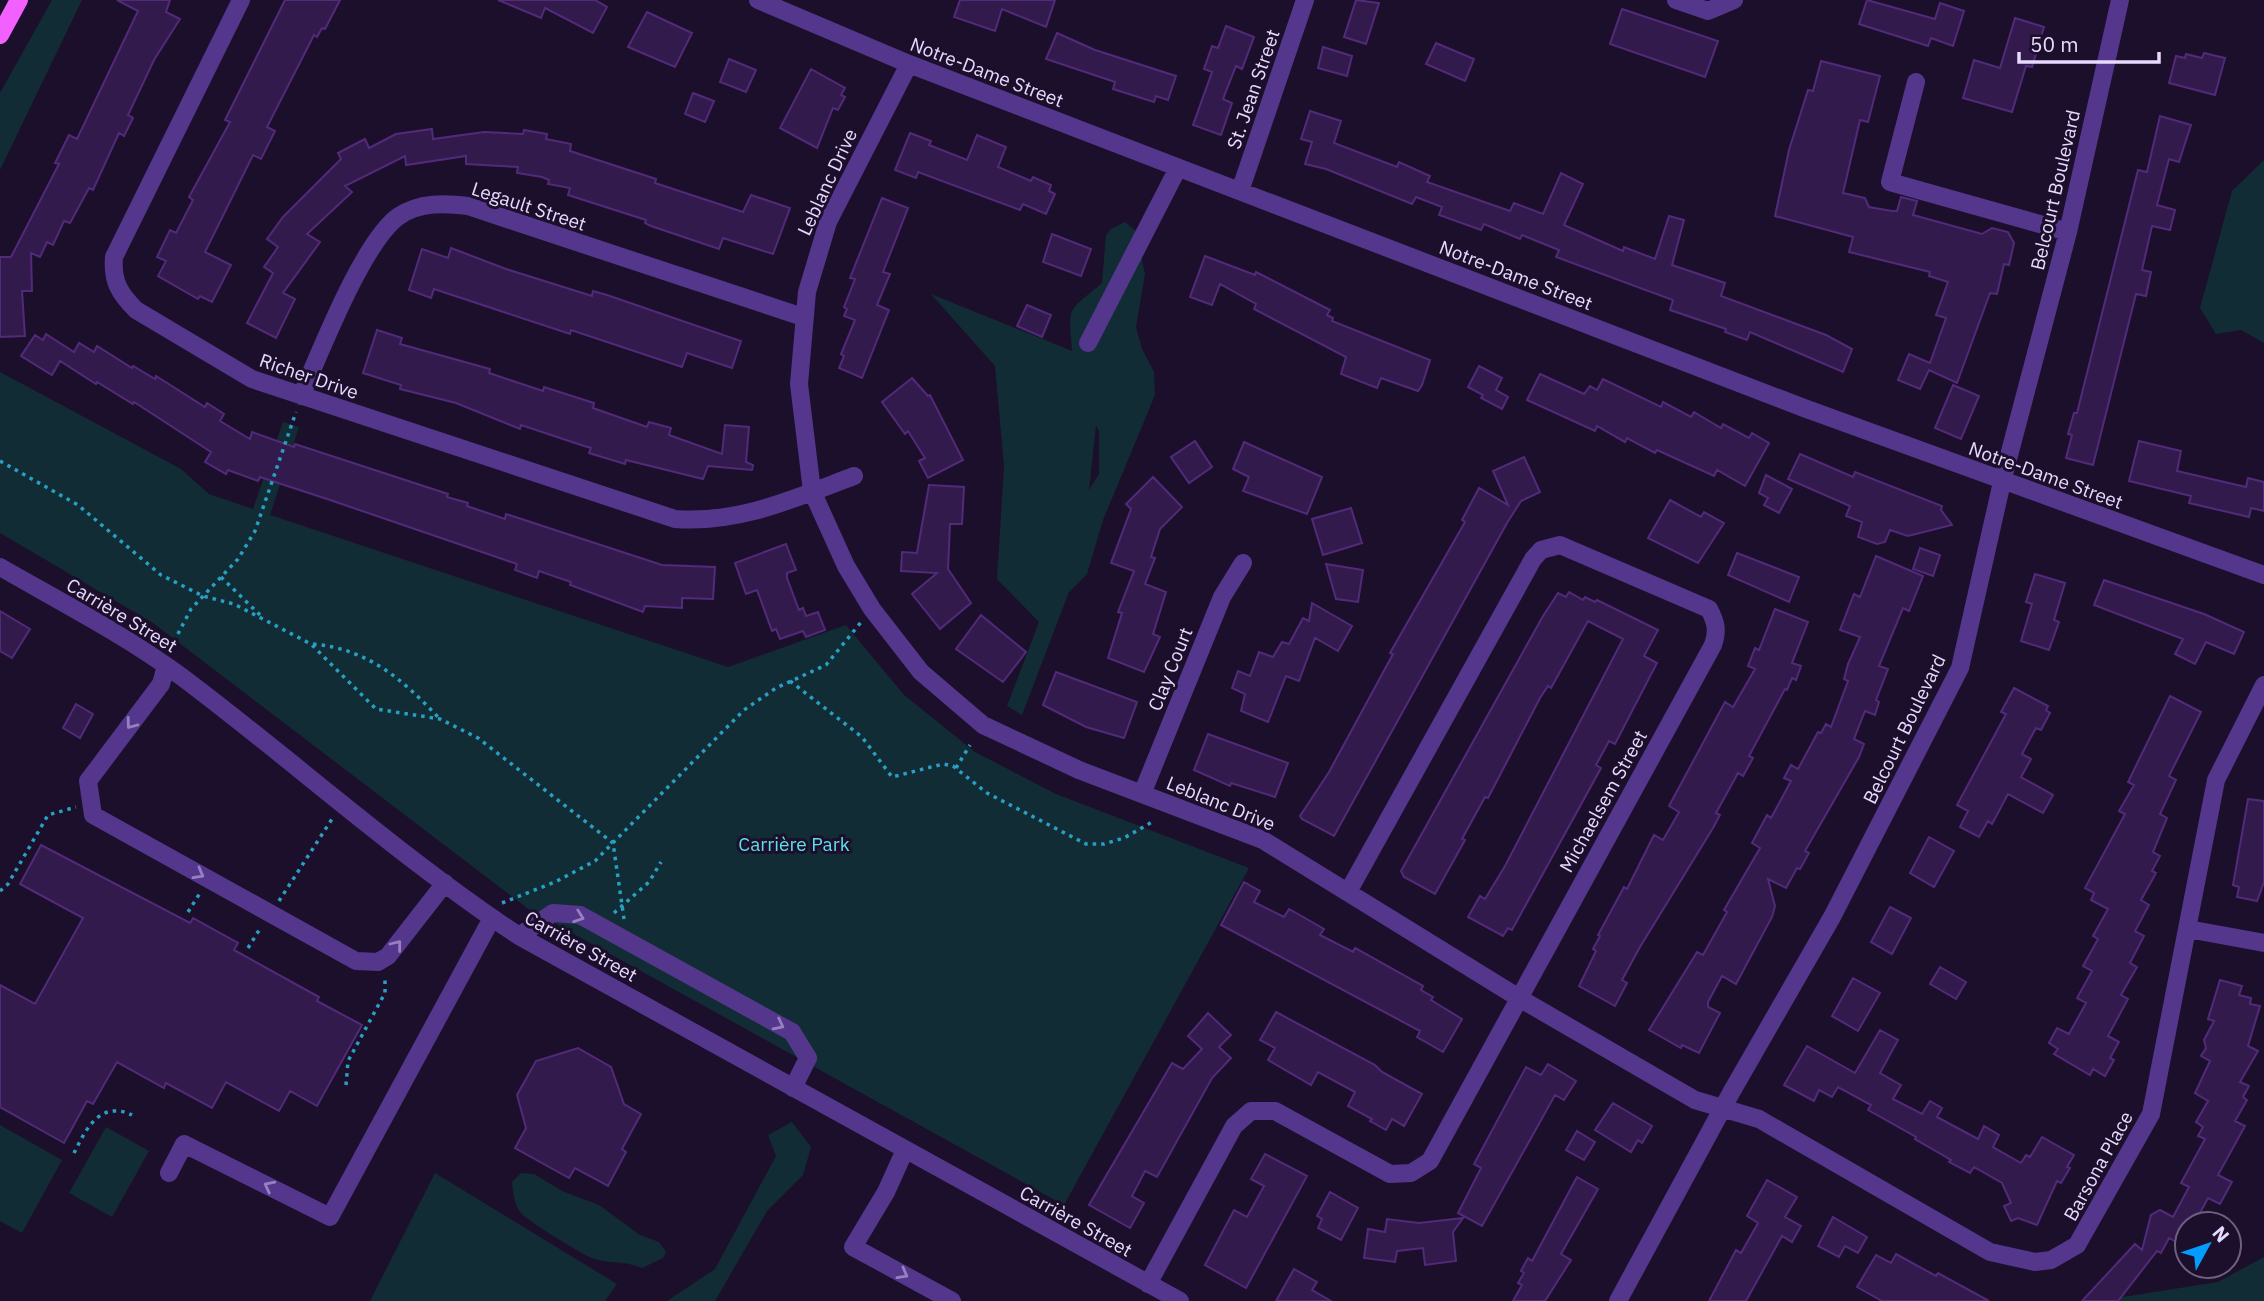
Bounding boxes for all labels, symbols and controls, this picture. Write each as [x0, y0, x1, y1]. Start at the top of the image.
scale bar [2019, 21, 2159, 65]
street label: St. Jean Street [1221, 26, 1285, 152]
text: 50 m [2030, 30, 2079, 58]
street label: Notre-Dame Street [907, 32, 1067, 112]
street label: Belcourt Boulevard [2025, 108, 2085, 272]
street label: Leblanc Drive [792, 125, 862, 239]
street label: Legault Street [469, 176, 589, 236]
street label: Notre-Dame Street [1436, 235, 1596, 315]
street label: Richer Drive [256, 348, 362, 404]
street label: Notre-Dame Street [1966, 436, 2126, 514]
street label: Carrière Street [62, 573, 182, 657]
street label: Clay Court [1142, 624, 1198, 714]
street label: Belcourt Boulevard [1857, 650, 1951, 808]
one-way arrow [127, 716, 140, 728]
street label: Michaelsem Street [1554, 726, 1652, 876]
street label: Leblanc Drive [1163, 770, 1279, 836]
park label: Carrière Park [738, 832, 850, 856]
one-way arrow [192, 866, 205, 879]
street label: Carrière Street [521, 905, 641, 987]
one-way arrow [573, 909, 585, 923]
one-way arrow [389, 940, 402, 952]
one-way arrow [772, 1017, 784, 1031]
street label: Barsona Place [2058, 1107, 2138, 1225]
street label: Carrière Street [1016, 1180, 1136, 1262]
one-way arrow [264, 1181, 276, 1195]
north arrow [2173, 1210, 2243, 1280]
text: N [2207, 1221, 2235, 1247]
one-way arrow [896, 1266, 908, 1279]

